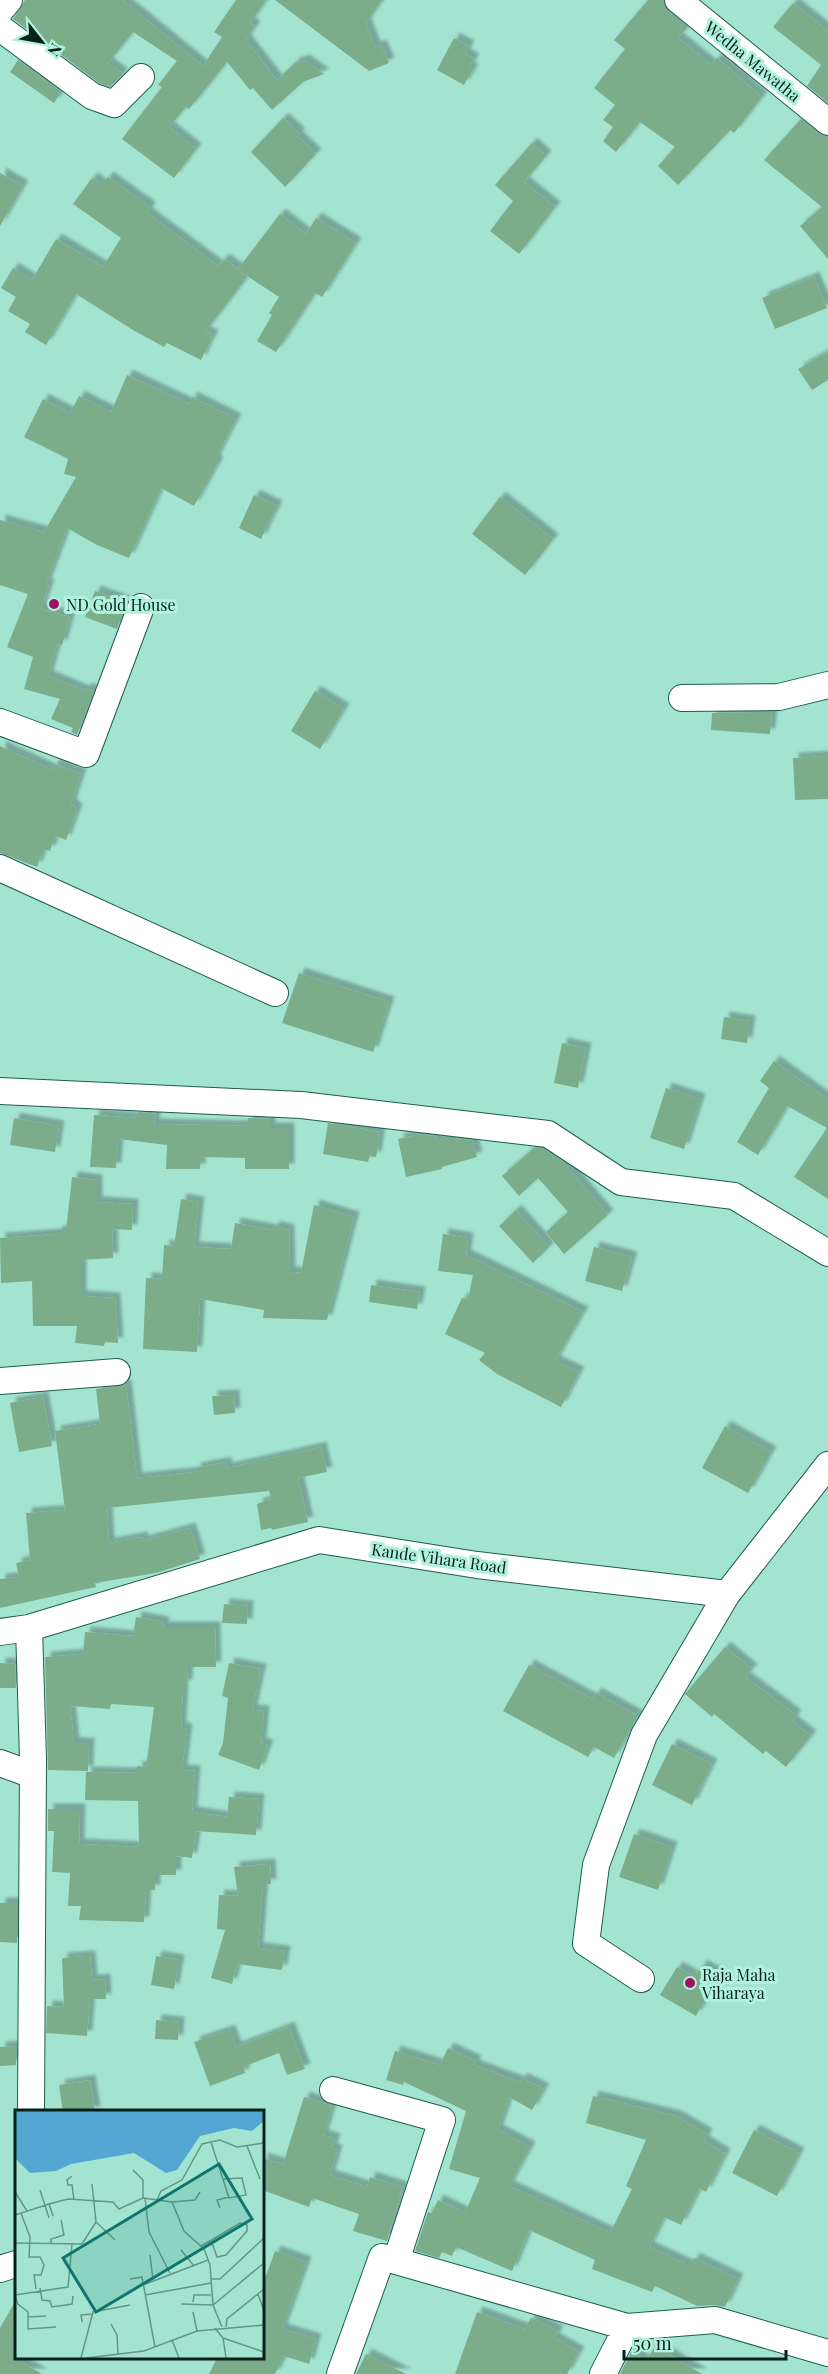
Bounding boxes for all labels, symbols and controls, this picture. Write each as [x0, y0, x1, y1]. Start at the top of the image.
north arrow [12, 12, 72, 72]
street label: Wedha Mawatha [700, 15, 805, 106]
text: N [43, 40, 67, 61]
place label: ND Gold House [66, 594, 176, 615]
marker: ND Gold House [47, 597, 61, 611]
street label: Kande Vihara Road [370, 1538, 508, 1578]
place label: Raja Maha Viharaya [701, 1964, 776, 2003]
marker: Raja Maha Viharaya [683, 1976, 697, 1990]
inset map [15, 2110, 264, 2359]
scale bar [624, 2323, 786, 2361]
text: 50 m [633, 2331, 672, 2355]

